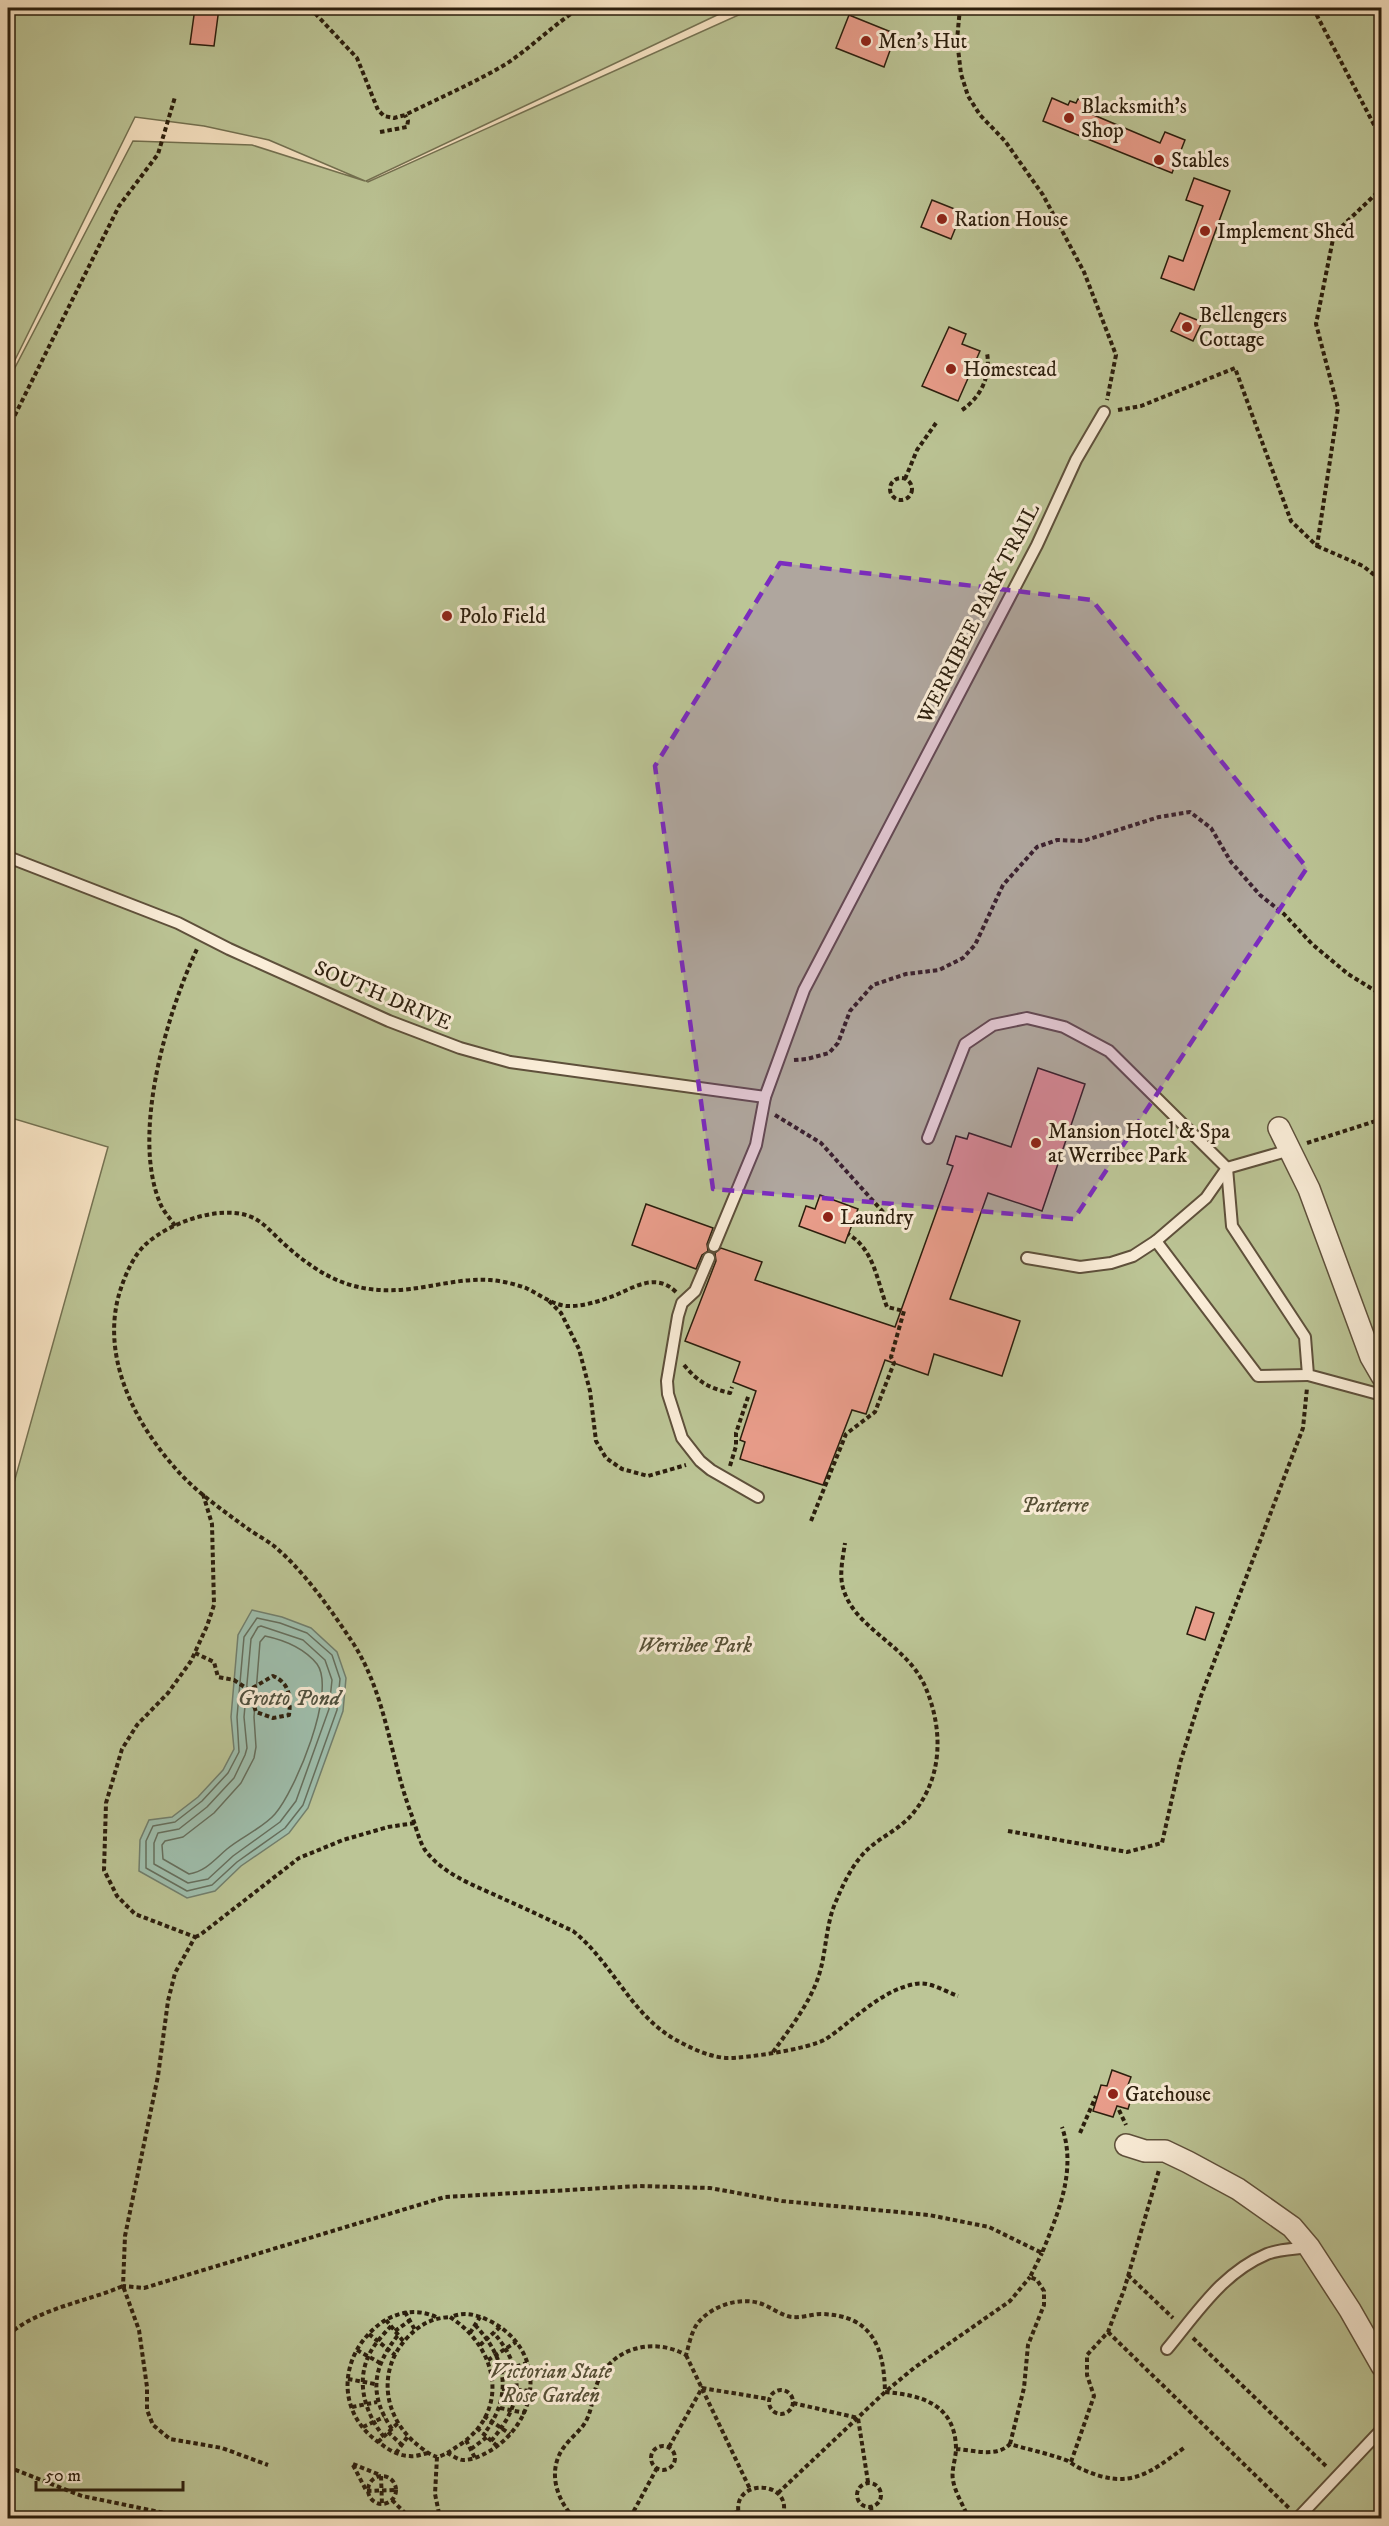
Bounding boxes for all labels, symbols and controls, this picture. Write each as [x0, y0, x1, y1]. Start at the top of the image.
place label: Men's Hut [878, 29, 967, 55]
marker: Men's Hut [859, 34, 873, 48]
place label: Blacksmith's Shop [1081, 94, 1187, 144]
marker: Blacksmith's Shop [1062, 111, 1076, 125]
place label: Stables [1171, 148, 1229, 174]
marker: Stables [1152, 153, 1166, 167]
place label: Ration House [954, 207, 1068, 233]
marker: Ration House [935, 212, 949, 226]
place label: Implement Shed [1217, 219, 1355, 245]
marker: Implement Shed [1198, 224, 1212, 238]
place label: Bellengers Cottage [1199, 303, 1287, 353]
marker: Bellengers Cottage [1180, 320, 1194, 334]
place label: Homestead [963, 357, 1057, 383]
marker: Homestead [944, 362, 958, 376]
street label: WERRIBEE PARK TRAIL [912, 499, 1046, 729]
place label: Polo Field [459, 604, 546, 630]
marker: Polo Field [440, 609, 454, 623]
street label: SOUTH DRIVE [310, 955, 455, 1037]
place label: Mansion Hotel & Spa at Werribee Park [1048, 1119, 1230, 1169]
marker: Mansion Hotel & Spa at Werribee Park [1029, 1136, 1043, 1150]
place label: Laundry [840, 1205, 914, 1231]
marker: Laundry [821, 1210, 835, 1224]
park label: Parterre [1022, 1493, 1089, 1519]
park label: Werribee Park [638, 1633, 752, 1659]
water label: Grotto Pond [238, 1685, 344, 1712]
place label: Gatehouse [1125, 2082, 1211, 2108]
marker: Gatehouse [1106, 2087, 1120, 2101]
park label: Victorian State Rose Garden [490, 2359, 613, 2409]
scale bar [36, 2454, 183, 2492]
text: 50 m [45, 2465, 81, 2487]

